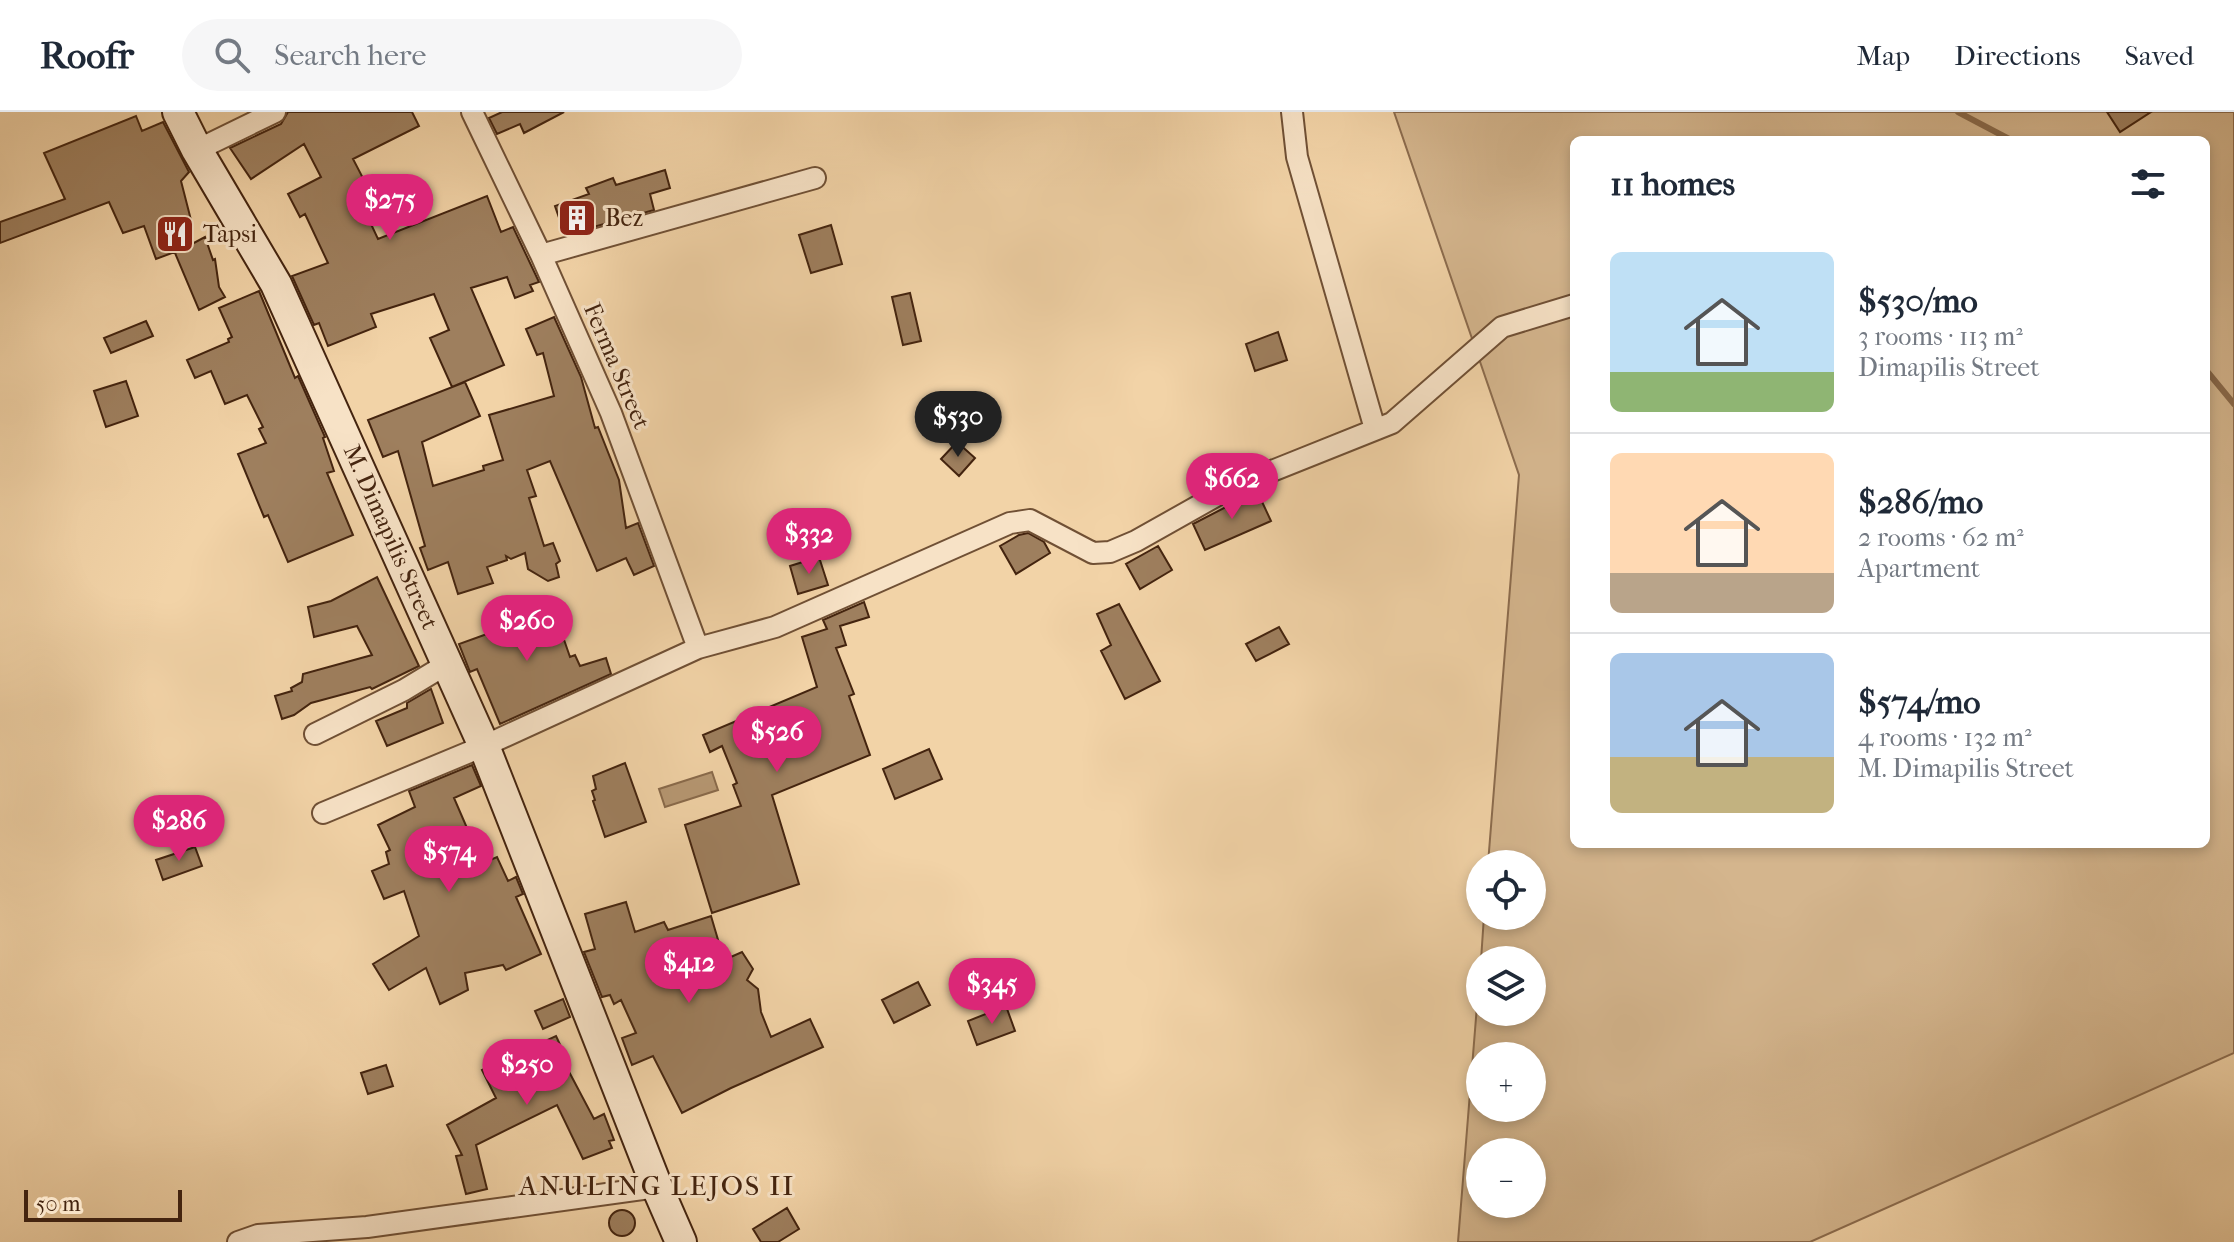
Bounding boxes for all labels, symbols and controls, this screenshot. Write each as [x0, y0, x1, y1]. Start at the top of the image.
search box [182, 19, 742, 91]
text: Roofr [40, 33, 134, 78]
icon: search [210, 33, 254, 77]
text: Search here [274, 38, 426, 73]
text: Map [1857, 39, 1910, 72]
text: Directions [1954, 39, 2081, 72]
text: Saved [2125, 39, 2194, 72]
icon: filters [2126, 162, 2170, 206]
text: 11 homes [1610, 164, 1735, 204]
pin: $275 [343, 174, 437, 242]
text: $275 [364, 184, 416, 215]
building icon: Bez [556, 197, 598, 239]
place label: Bez [605, 204, 643, 232]
restaurant icon: Tapsi [154, 213, 196, 255]
place label: Tapsi [203, 220, 257, 248]
text: $530/mo [1858, 281, 1978, 321]
icon: home [1674, 284, 1770, 380]
street label: Ferma Street [578, 299, 656, 434]
text: 3 rooms · 113 m² [1858, 321, 2023, 352]
text: Dimapilis Street [1858, 352, 2040, 383]
pin: $530 [911, 391, 1005, 459]
text: $530 [933, 401, 983, 432]
street label: M. Dimapilis Street [338, 440, 444, 634]
pin: $662 [1185, 453, 1279, 521]
text: $662 [1204, 463, 1260, 494]
text: $286/mo [1858, 482, 1983, 522]
icon: home [1674, 485, 1770, 581]
pin: $332 [762, 508, 856, 576]
text: $332 [784, 518, 834, 549]
text: 2 rooms · 62 m² [1858, 522, 2024, 553]
text: Apartment [1858, 553, 1980, 584]
pin: $260 [480, 595, 574, 663]
text: $260 [499, 605, 555, 636]
text: $574/mo [1858, 682, 1981, 722]
icon: home [1674, 685, 1770, 781]
pin: $526 [730, 706, 824, 774]
text: $526 [751, 716, 804, 747]
text: 4 rooms · 132 m² [1858, 722, 2032, 753]
text: M. Dimapilis Street [1858, 753, 2074, 784]
pin: $286 [132, 795, 226, 863]
text: $286 [152, 805, 206, 836]
pin: $574 [402, 826, 496, 894]
text: $574 [423, 836, 475, 867]
map controls [1466, 850, 1546, 1218]
button: locate [1466, 850, 1546, 930]
pin: $412 [642, 937, 736, 1005]
button: layers [1466, 946, 1546, 1026]
text: $412 [663, 947, 715, 978]
pin: $345 [945, 958, 1039, 1026]
text: $345 [967, 968, 1017, 999]
pin: $250 [480, 1039, 574, 1107]
button: + [1466, 1042, 1546, 1122]
text: $250 [500, 1049, 554, 1080]
button: − [1466, 1138, 1546, 1218]
district label: ANULING LEJOS II [518, 1169, 795, 1202]
scale bar [24, 1186, 182, 1222]
text: 50 m [36, 1191, 81, 1217]

